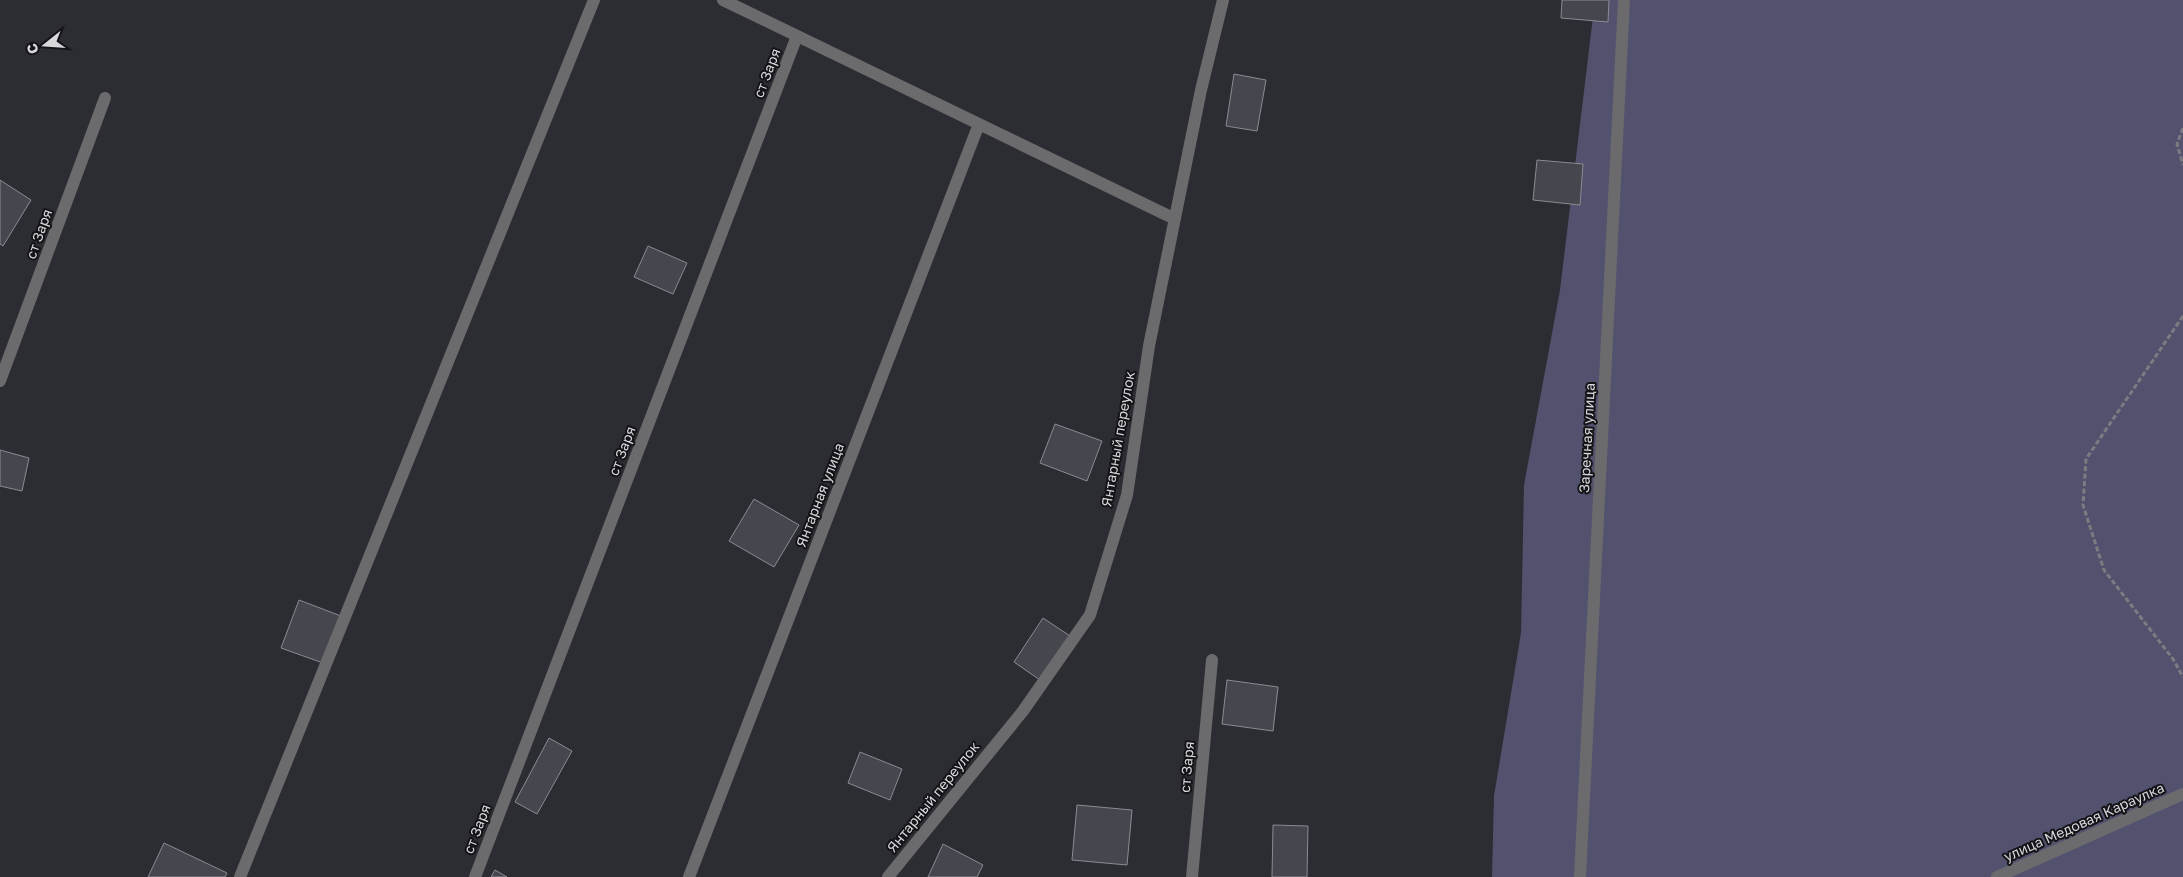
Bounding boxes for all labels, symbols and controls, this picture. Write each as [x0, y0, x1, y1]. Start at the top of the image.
north arrow [20, 20, 70, 70]
text: С [22, 42, 42, 56]
street label: ст Заря [749, 46, 784, 100]
street label: ст Заря [22, 207, 55, 261]
street label: Янтарный переулок [1097, 370, 1138, 508]
street label: Заречная улица [1575, 382, 1598, 494]
street label: ст Заря [604, 424, 639, 478]
street label: Янтарная улица [792, 440, 847, 549]
street label: Янтарный переулок [883, 738, 982, 855]
street label: ст Заря [1176, 741, 1197, 793]
street label: улица Медовая Караулка [2001, 778, 2167, 865]
street label: ст Заря [459, 802, 494, 856]

